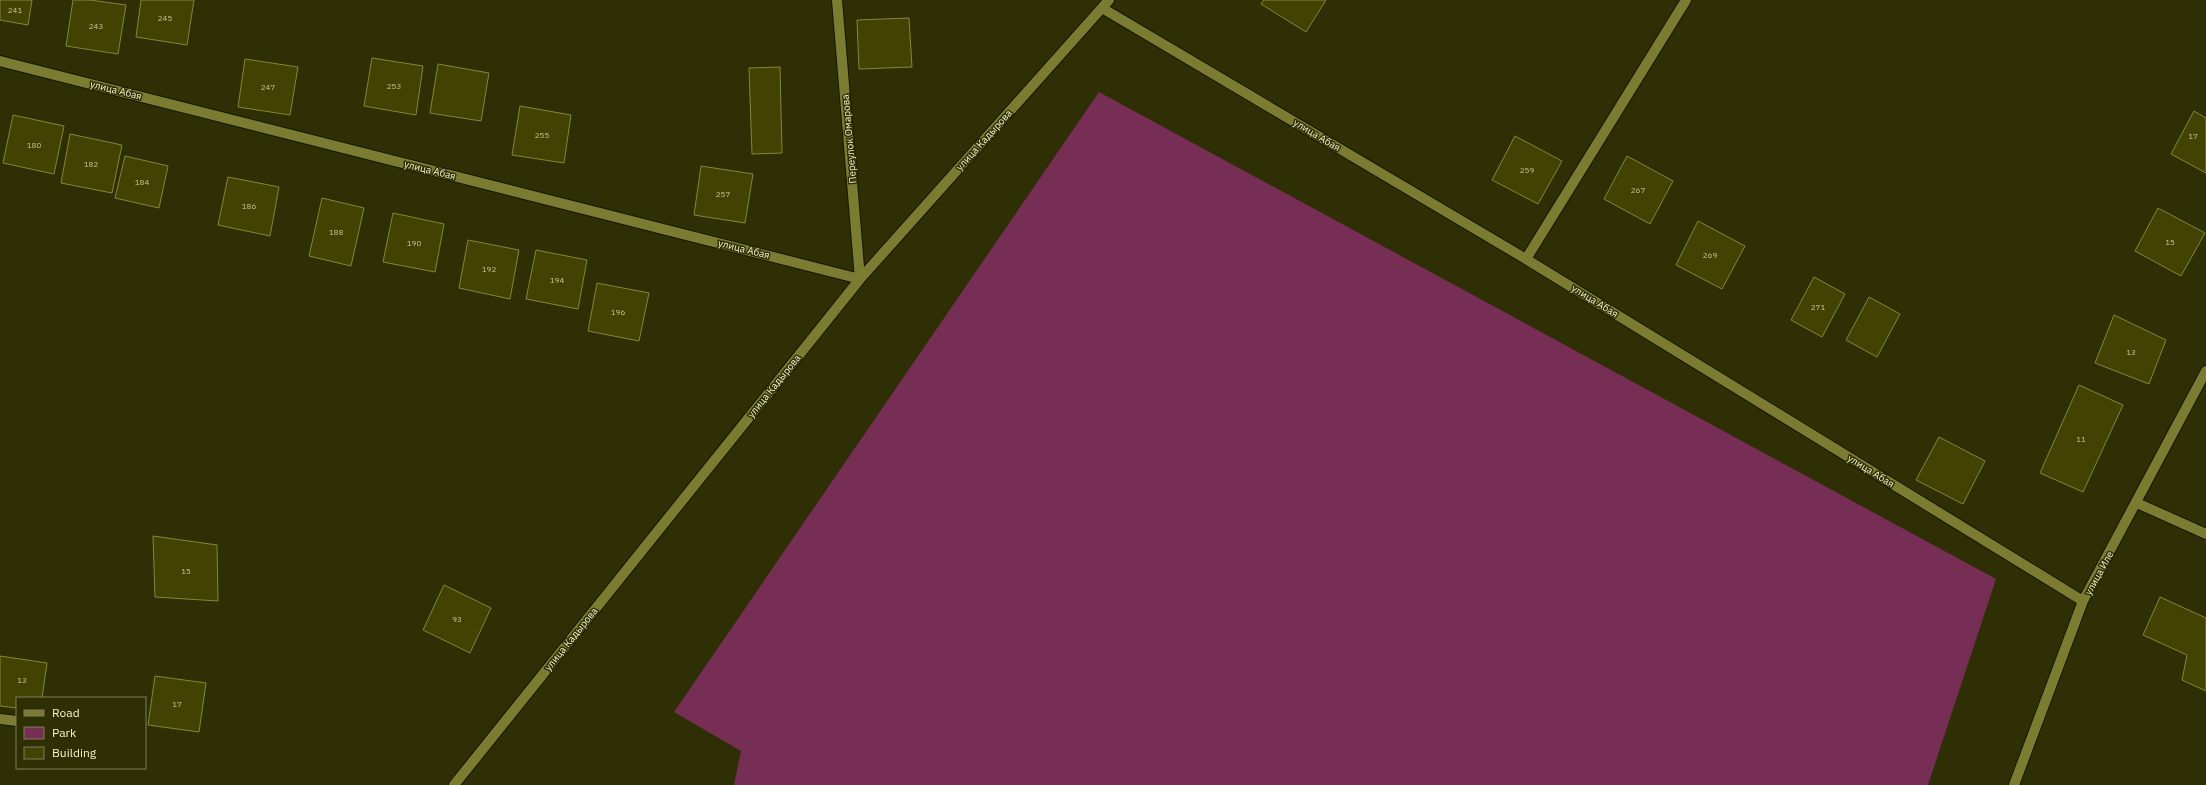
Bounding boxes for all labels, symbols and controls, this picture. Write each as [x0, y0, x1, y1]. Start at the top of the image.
house number: 241 [8, 5, 22, 15]
house number: 245 [158, 13, 172, 23]
house number: 243 [89, 21, 103, 31]
street label: улица Абая [89, 77, 143, 103]
house number: 253 [387, 81, 401, 91]
house number: 247 [261, 82, 275, 92]
street label: Переулок Омарова [839, 93, 859, 184]
street label: улица Кадырова [953, 106, 1015, 173]
street label: улица Абая [1291, 116, 1343, 154]
house number: 255 [535, 130, 549, 140]
house number: 17 [2188, 131, 2198, 141]
house number: 180 [27, 140, 41, 150]
street label: улица Абая [403, 157, 457, 183]
house number: 182 [84, 159, 98, 169]
house number: 259 [1520, 165, 1534, 175]
house number: 184 [135, 177, 149, 187]
house number: 267 [1631, 185, 1645, 195]
house number: 257 [716, 189, 730, 199]
house number: 186 [242, 201, 256, 211]
house number: 188 [329, 227, 343, 237]
street label: улица Абая [717, 236, 771, 262]
house number: 15 [2165, 237, 2175, 247]
house number: 190 [407, 238, 421, 248]
house number: 269 [1703, 250, 1717, 260]
house number: 192 [482, 264, 496, 274]
house number: 194 [550, 275, 564, 285]
street label: улица Абая [1569, 282, 1621, 320]
house number: 271 [1811, 302, 1825, 312]
house number: 196 [611, 307, 625, 317]
house number: 13 [2126, 347, 2136, 357]
street label: улица Кадырова [745, 351, 804, 420]
house number: 11 [2076, 434, 2086, 444]
street label: улица Абая [1845, 452, 1897, 490]
street label: улица Иле [2082, 548, 2117, 597]
house number: 15 [181, 566, 191, 576]
street label: улица Кадырова [542, 604, 601, 673]
house number: 93 [452, 614, 462, 624]
house number: 13 [17, 675, 27, 685]
legend [16, 697, 146, 769]
house number: 17 [172, 699, 182, 709]
text: Road [52, 705, 80, 720]
text: Park [52, 725, 77, 740]
text: Building [52, 745, 97, 760]

